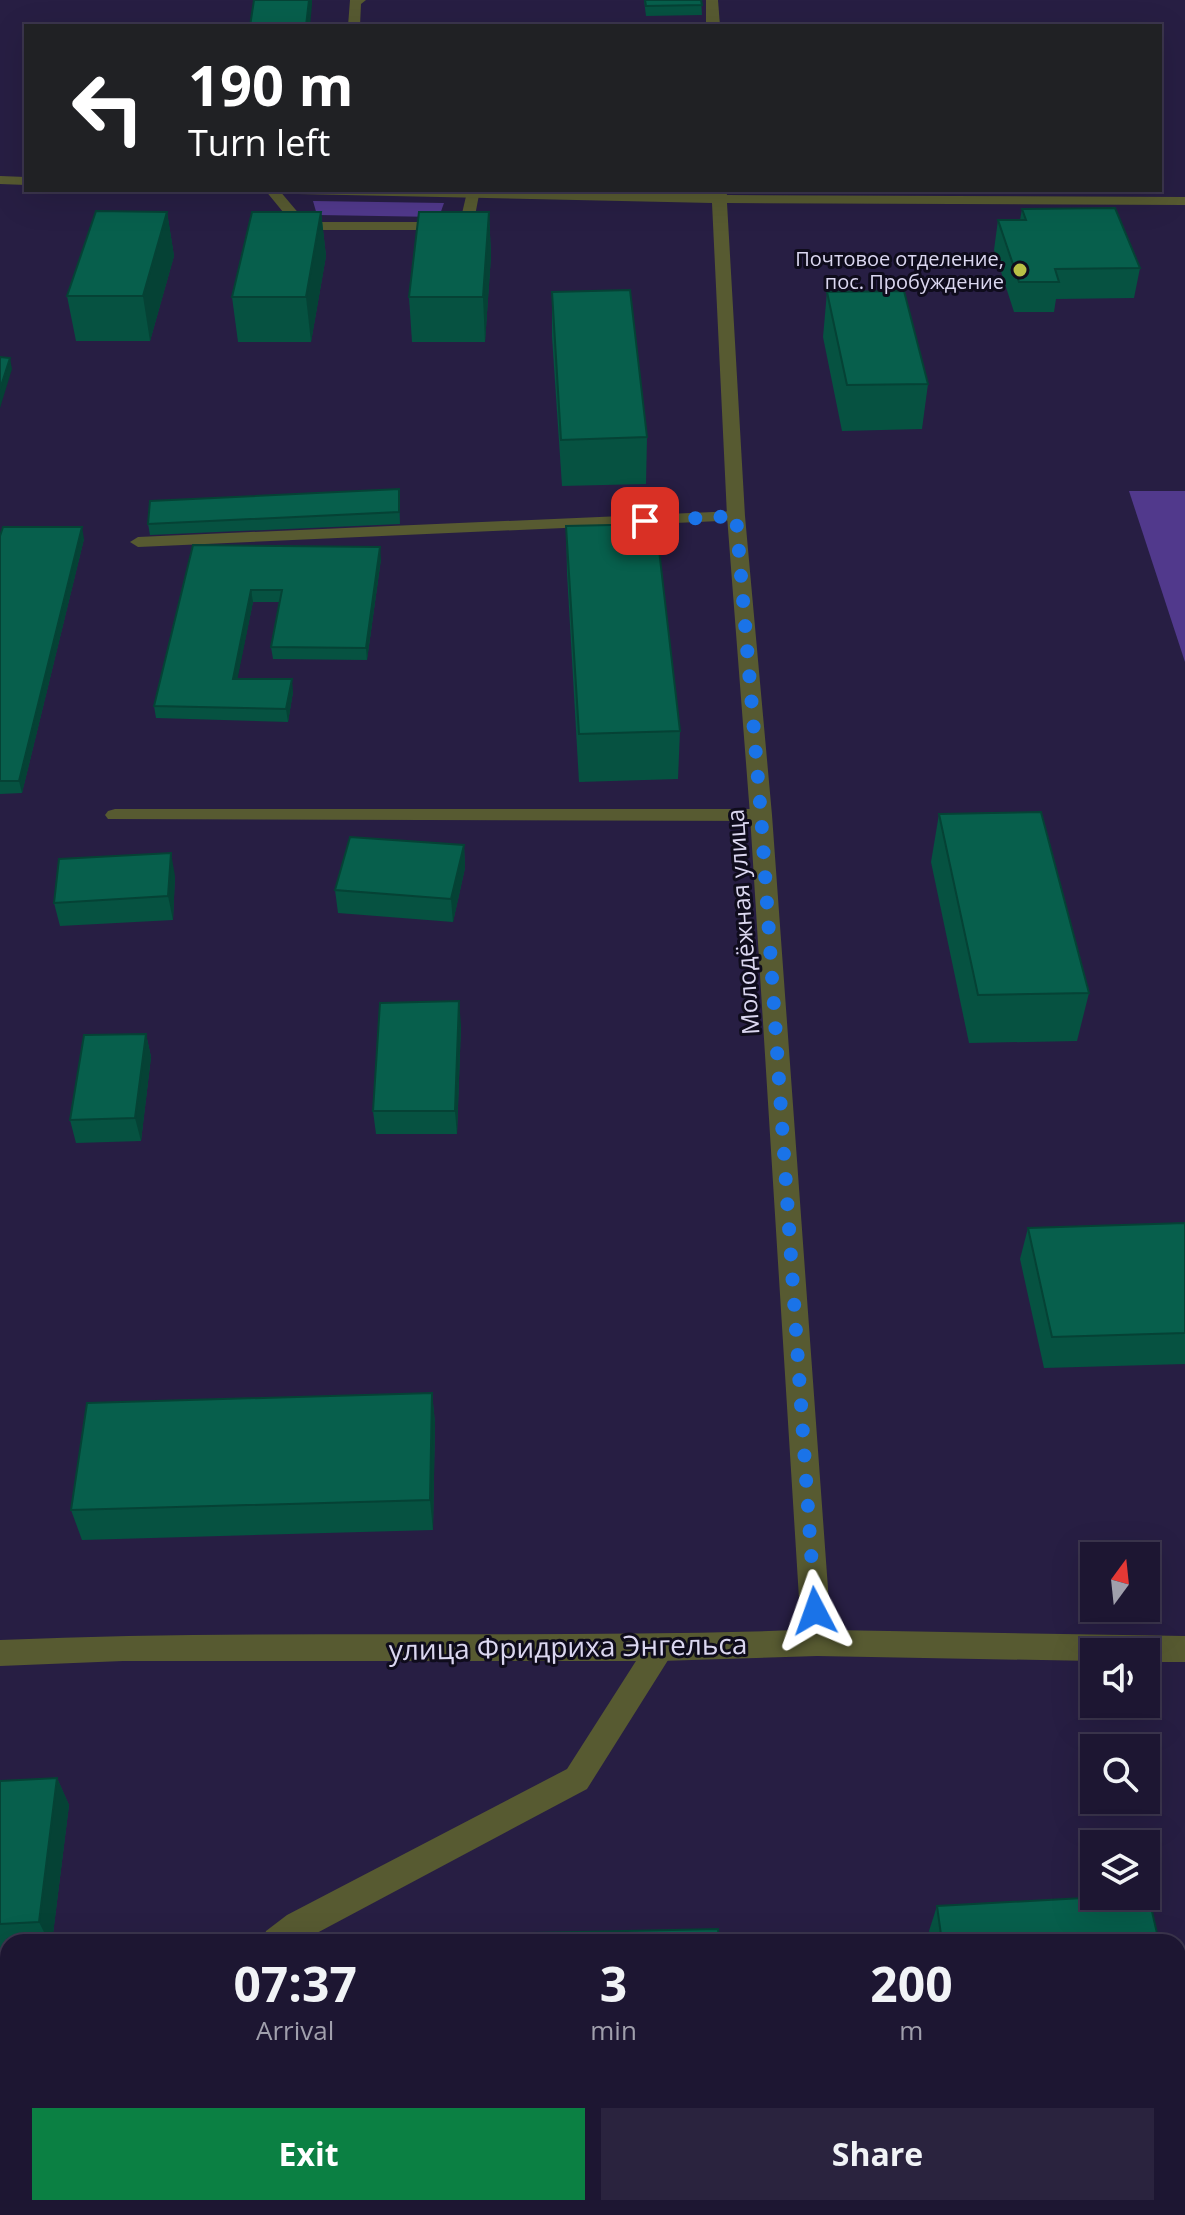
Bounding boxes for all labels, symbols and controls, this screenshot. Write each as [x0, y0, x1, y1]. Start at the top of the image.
text: 190 m [188, 46, 354, 122]
icon: left [56, 56, 160, 160]
text: Turn left [188, 118, 330, 167]
place label: Почтовое отделение, пос. Пробуждение [795, 245, 1004, 295]
marker: Почтовое отделение, пос. Пробуждение [1011, 261, 1029, 279]
pin [611, 487, 679, 555]
icon: arrive [623, 499, 667, 543]
street label: Молодёжная улица [718, 808, 766, 1036]
north arrow [1080, 1542, 1160, 1622]
map controls [1080, 1542, 1160, 1910]
position arrow [773, 1569, 857, 1653]
street label: улица Фридриха Энгельса [388, 1624, 748, 1668]
button: sound [1080, 1638, 1160, 1718]
button: search [1080, 1734, 1160, 1814]
button: layers [1080, 1830, 1160, 1910]
text: 07:37 [233, 1951, 357, 2016]
text: 3 [600, 1951, 627, 2016]
text: 200 [870, 1951, 953, 2016]
text: Arrival [256, 2012, 334, 2048]
text: min [590, 2012, 637, 2048]
text: m [899, 2012, 923, 2048]
button: Exit [32, 2108, 585, 2200]
button: Share [601, 2108, 1154, 2200]

